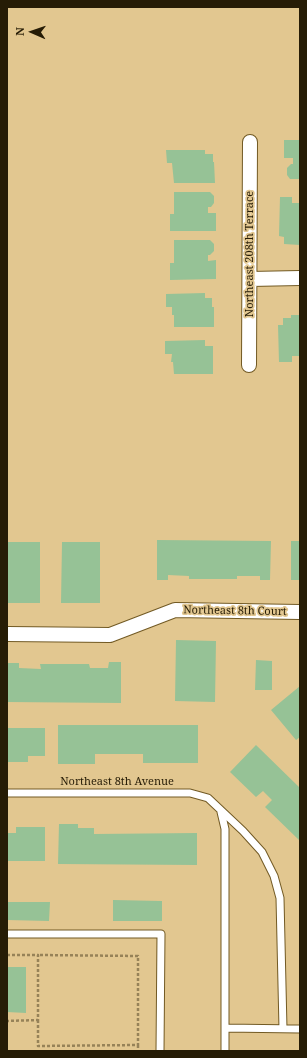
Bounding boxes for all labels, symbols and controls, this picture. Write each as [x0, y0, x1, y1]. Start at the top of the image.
north arrow [12, 12, 52, 52]
text: N [12, 27, 27, 36]
street label: Northeast 208th Terrace [243, 191, 257, 317]
street label: Northeast 8th Court [183, 603, 287, 619]
street label: Northeast 8th Avenue [60, 775, 174, 789]

